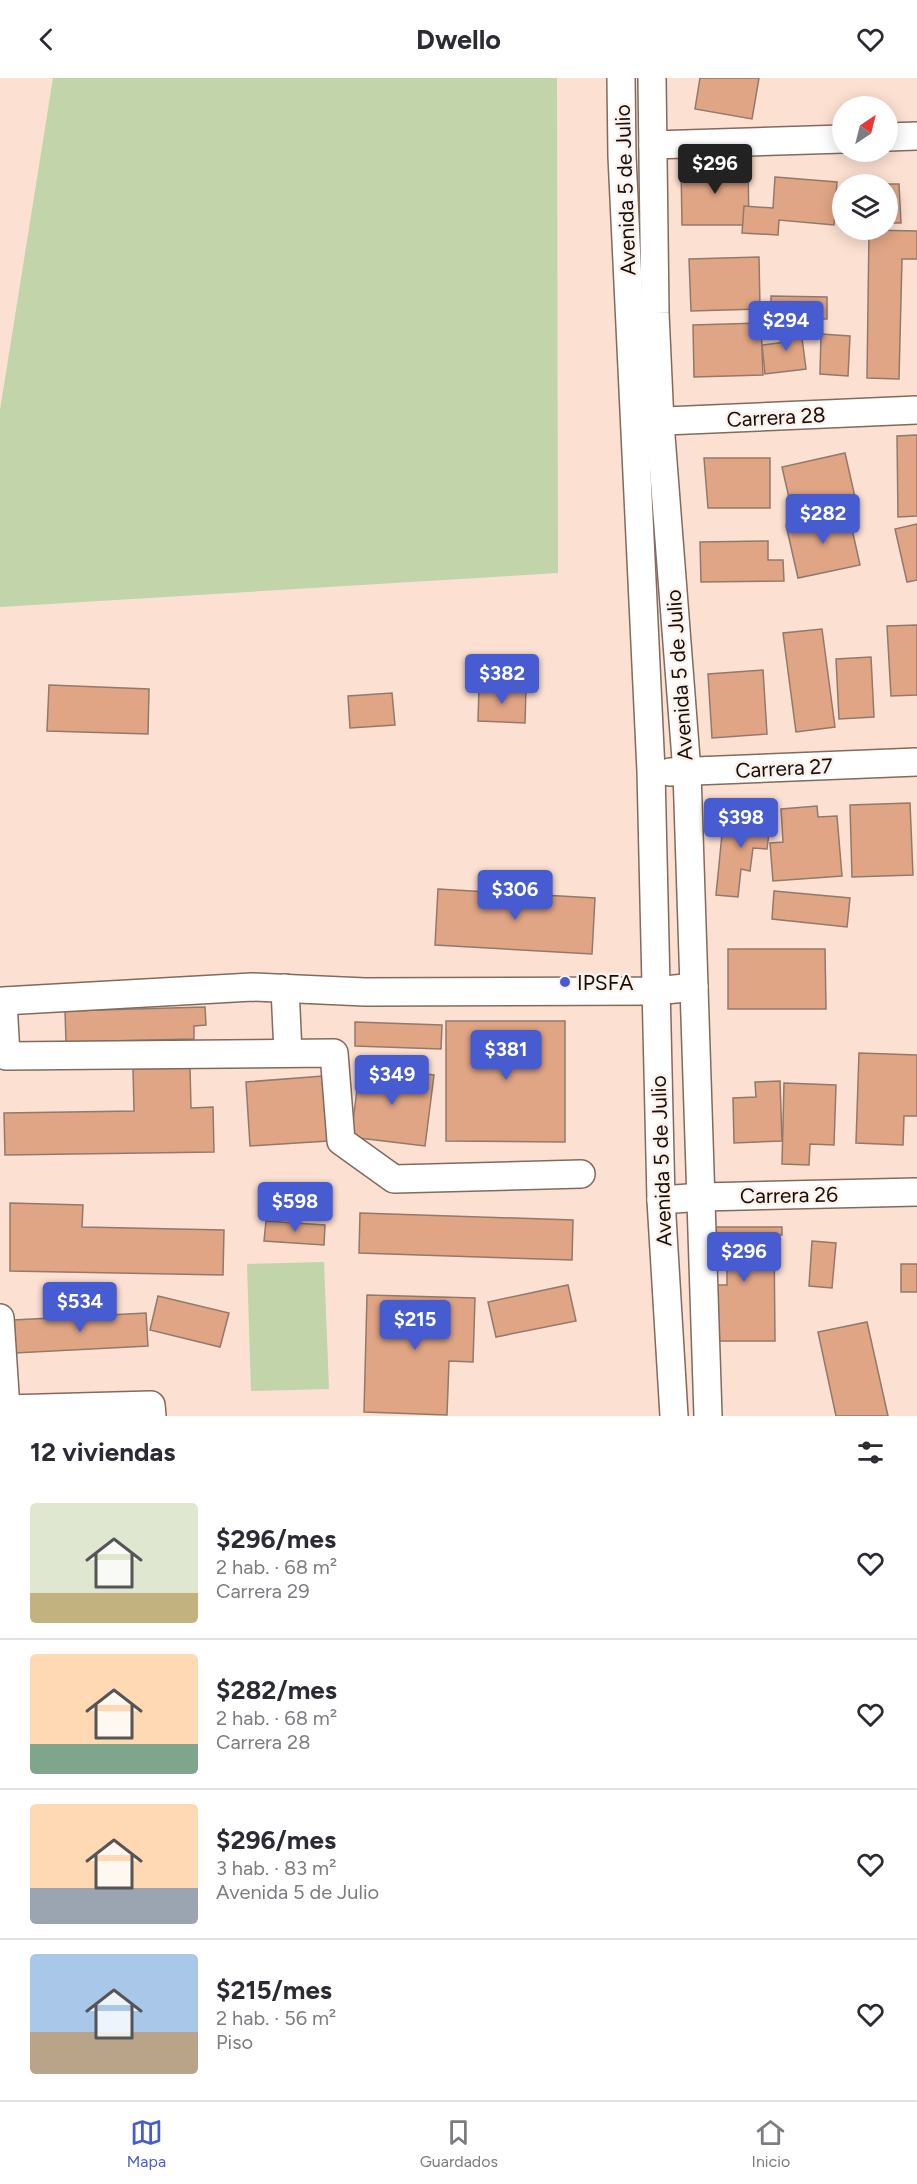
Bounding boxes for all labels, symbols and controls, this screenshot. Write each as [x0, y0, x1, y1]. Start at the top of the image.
icon: back [30, 23, 63, 56]
text: Dwello [416, 23, 501, 56]
icon: heart [854, 23, 887, 56]
north arrow [832, 96, 898, 162]
map controls [832, 96, 898, 240]
street label: Avenida 5 de Julio [610, 104, 640, 276]
pin: $296 [679, 144, 751, 195]
text: $296 [692, 151, 738, 175]
button: layers [832, 174, 898, 240]
pin: $294 [750, 301, 822, 352]
text: $294 [763, 308, 809, 332]
street label: Carrera 28 [726, 402, 826, 432]
pin: $282 [787, 494, 859, 545]
text: $282 [800, 501, 846, 525]
street label: Avenida 5 de Julio [661, 589, 697, 761]
pin: $382 [466, 654, 538, 705]
text: $382 [479, 661, 525, 685]
street label: Carrera 27 [735, 753, 833, 783]
pin: $398 [705, 798, 777, 849]
text: $398 [718, 805, 764, 829]
pin: $306 [479, 870, 551, 921]
text: $306 [492, 877, 538, 901]
place label: IPSFA [577, 970, 633, 995]
marker: IPSFA [558, 975, 572, 989]
pin: $381 [470, 1030, 542, 1081]
text: $381 [485, 1037, 527, 1061]
pin: $349 [356, 1055, 428, 1106]
text: $349 [369, 1062, 415, 1086]
street label: Avenida 5 de Julio [646, 1075, 676, 1247]
pin: $598 [259, 1182, 331, 1233]
street label: Carrera 26 [740, 1182, 838, 1208]
text: $598 [272, 1189, 318, 1213]
pin: $296 [708, 1232, 780, 1283]
text: $296 [721, 1239, 767, 1263]
pin: $534 [44, 1282, 116, 1333]
text: $534 [57, 1289, 103, 1313]
pin: $215 [379, 1300, 451, 1351]
text: $215 [394, 1307, 436, 1331]
text: 12 viviendas [30, 1436, 175, 1468]
icon: filters [854, 1436, 887, 1469]
text: $296/mes [216, 1523, 336, 1555]
icon: home [78, 1527, 150, 1599]
icon: heart [854, 1547, 887, 1580]
text: 2 hab. · 68 m² [216, 1555, 337, 1579]
text: Carrera 29 [216, 1579, 309, 1603]
text: $282/mes [216, 1674, 337, 1706]
icon: home [78, 1678, 150, 1750]
icon: heart [854, 1698, 887, 1731]
text: 2 hab. · 68 m² [216, 1706, 337, 1730]
text: Carrera 28 [216, 1730, 310, 1754]
text: $296/mes [216, 1824, 336, 1856]
icon: home [78, 1828, 150, 1900]
icon: heart [854, 1848, 887, 1881]
text: 3 hab. · 83 m² [216, 1856, 336, 1880]
text: Avenida 5 de Julio [216, 1880, 379, 1904]
text: $215/mes [216, 1974, 332, 2006]
icon: home [78, 1978, 150, 2050]
icon: heart [854, 1998, 887, 2031]
text: 2 hab. · 56 m² [216, 2006, 336, 2030]
text: Piso [216, 2030, 253, 2054]
tab: Mapa [127, 2116, 166, 2171]
tab: Guardados [420, 2116, 498, 2171]
tab: Inicio [752, 2116, 790, 2171]

